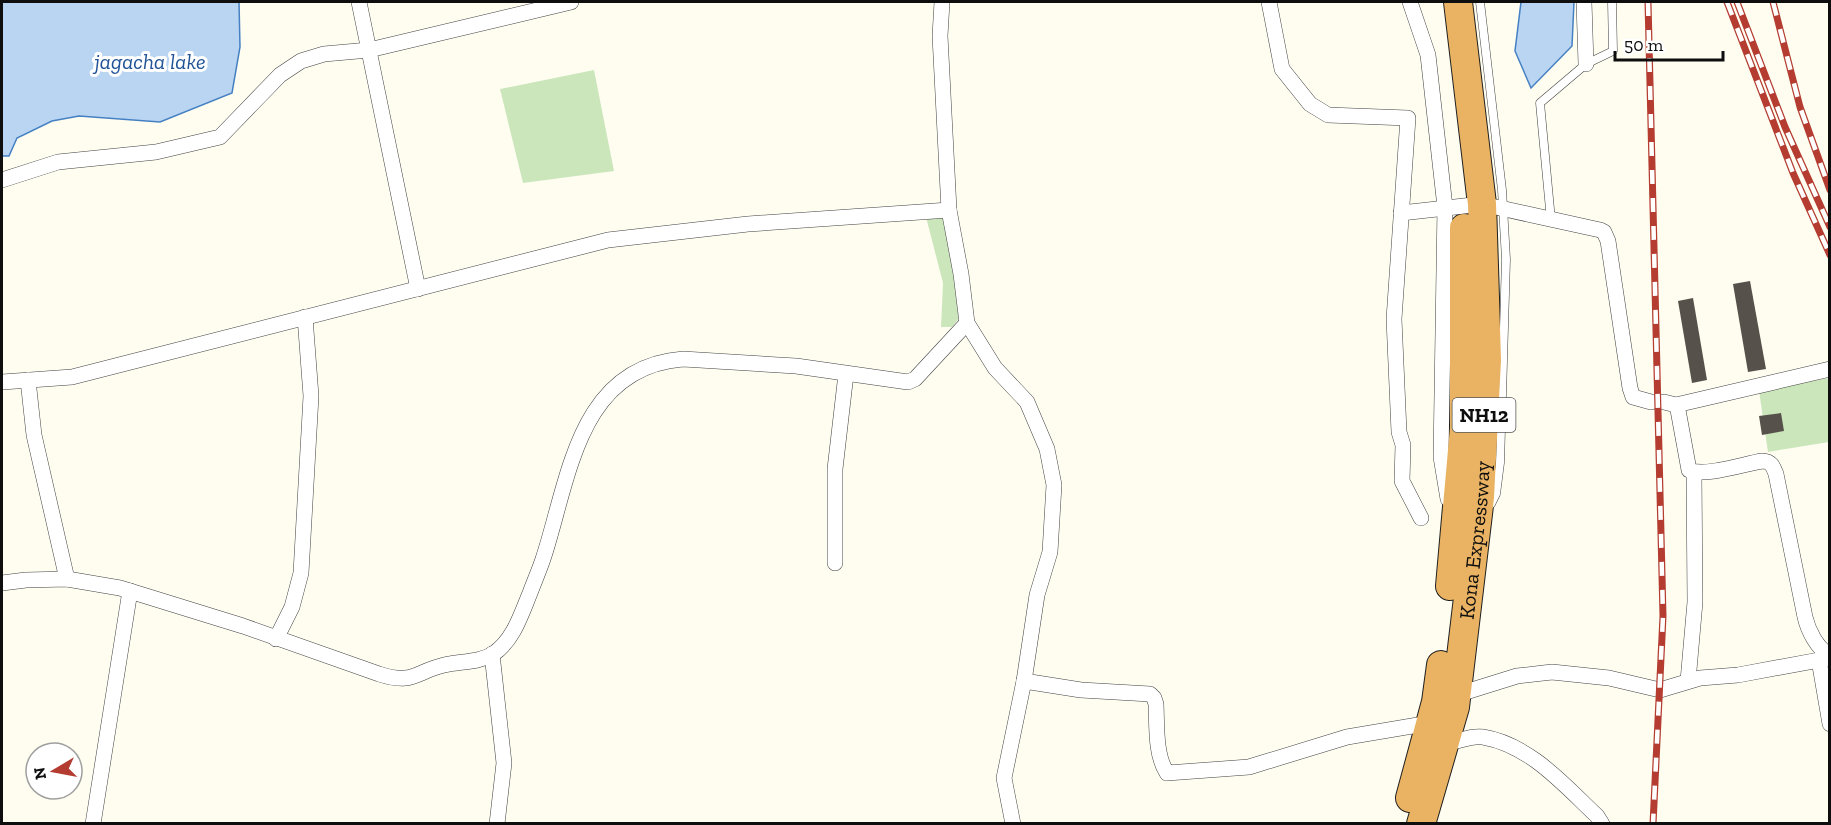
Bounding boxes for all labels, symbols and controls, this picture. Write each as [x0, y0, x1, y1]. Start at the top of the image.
scale bar [1615, 24, 1723, 62]
text: 50 m [1624, 34, 1664, 56]
water label: jagacha lake [92, 48, 206, 75]
road number: NH12 [1452, 398, 1516, 432]
street label: Kona Expressway [1453, 460, 1494, 621]
north arrow [24, 741, 84, 801]
text: N [29, 766, 50, 781]

